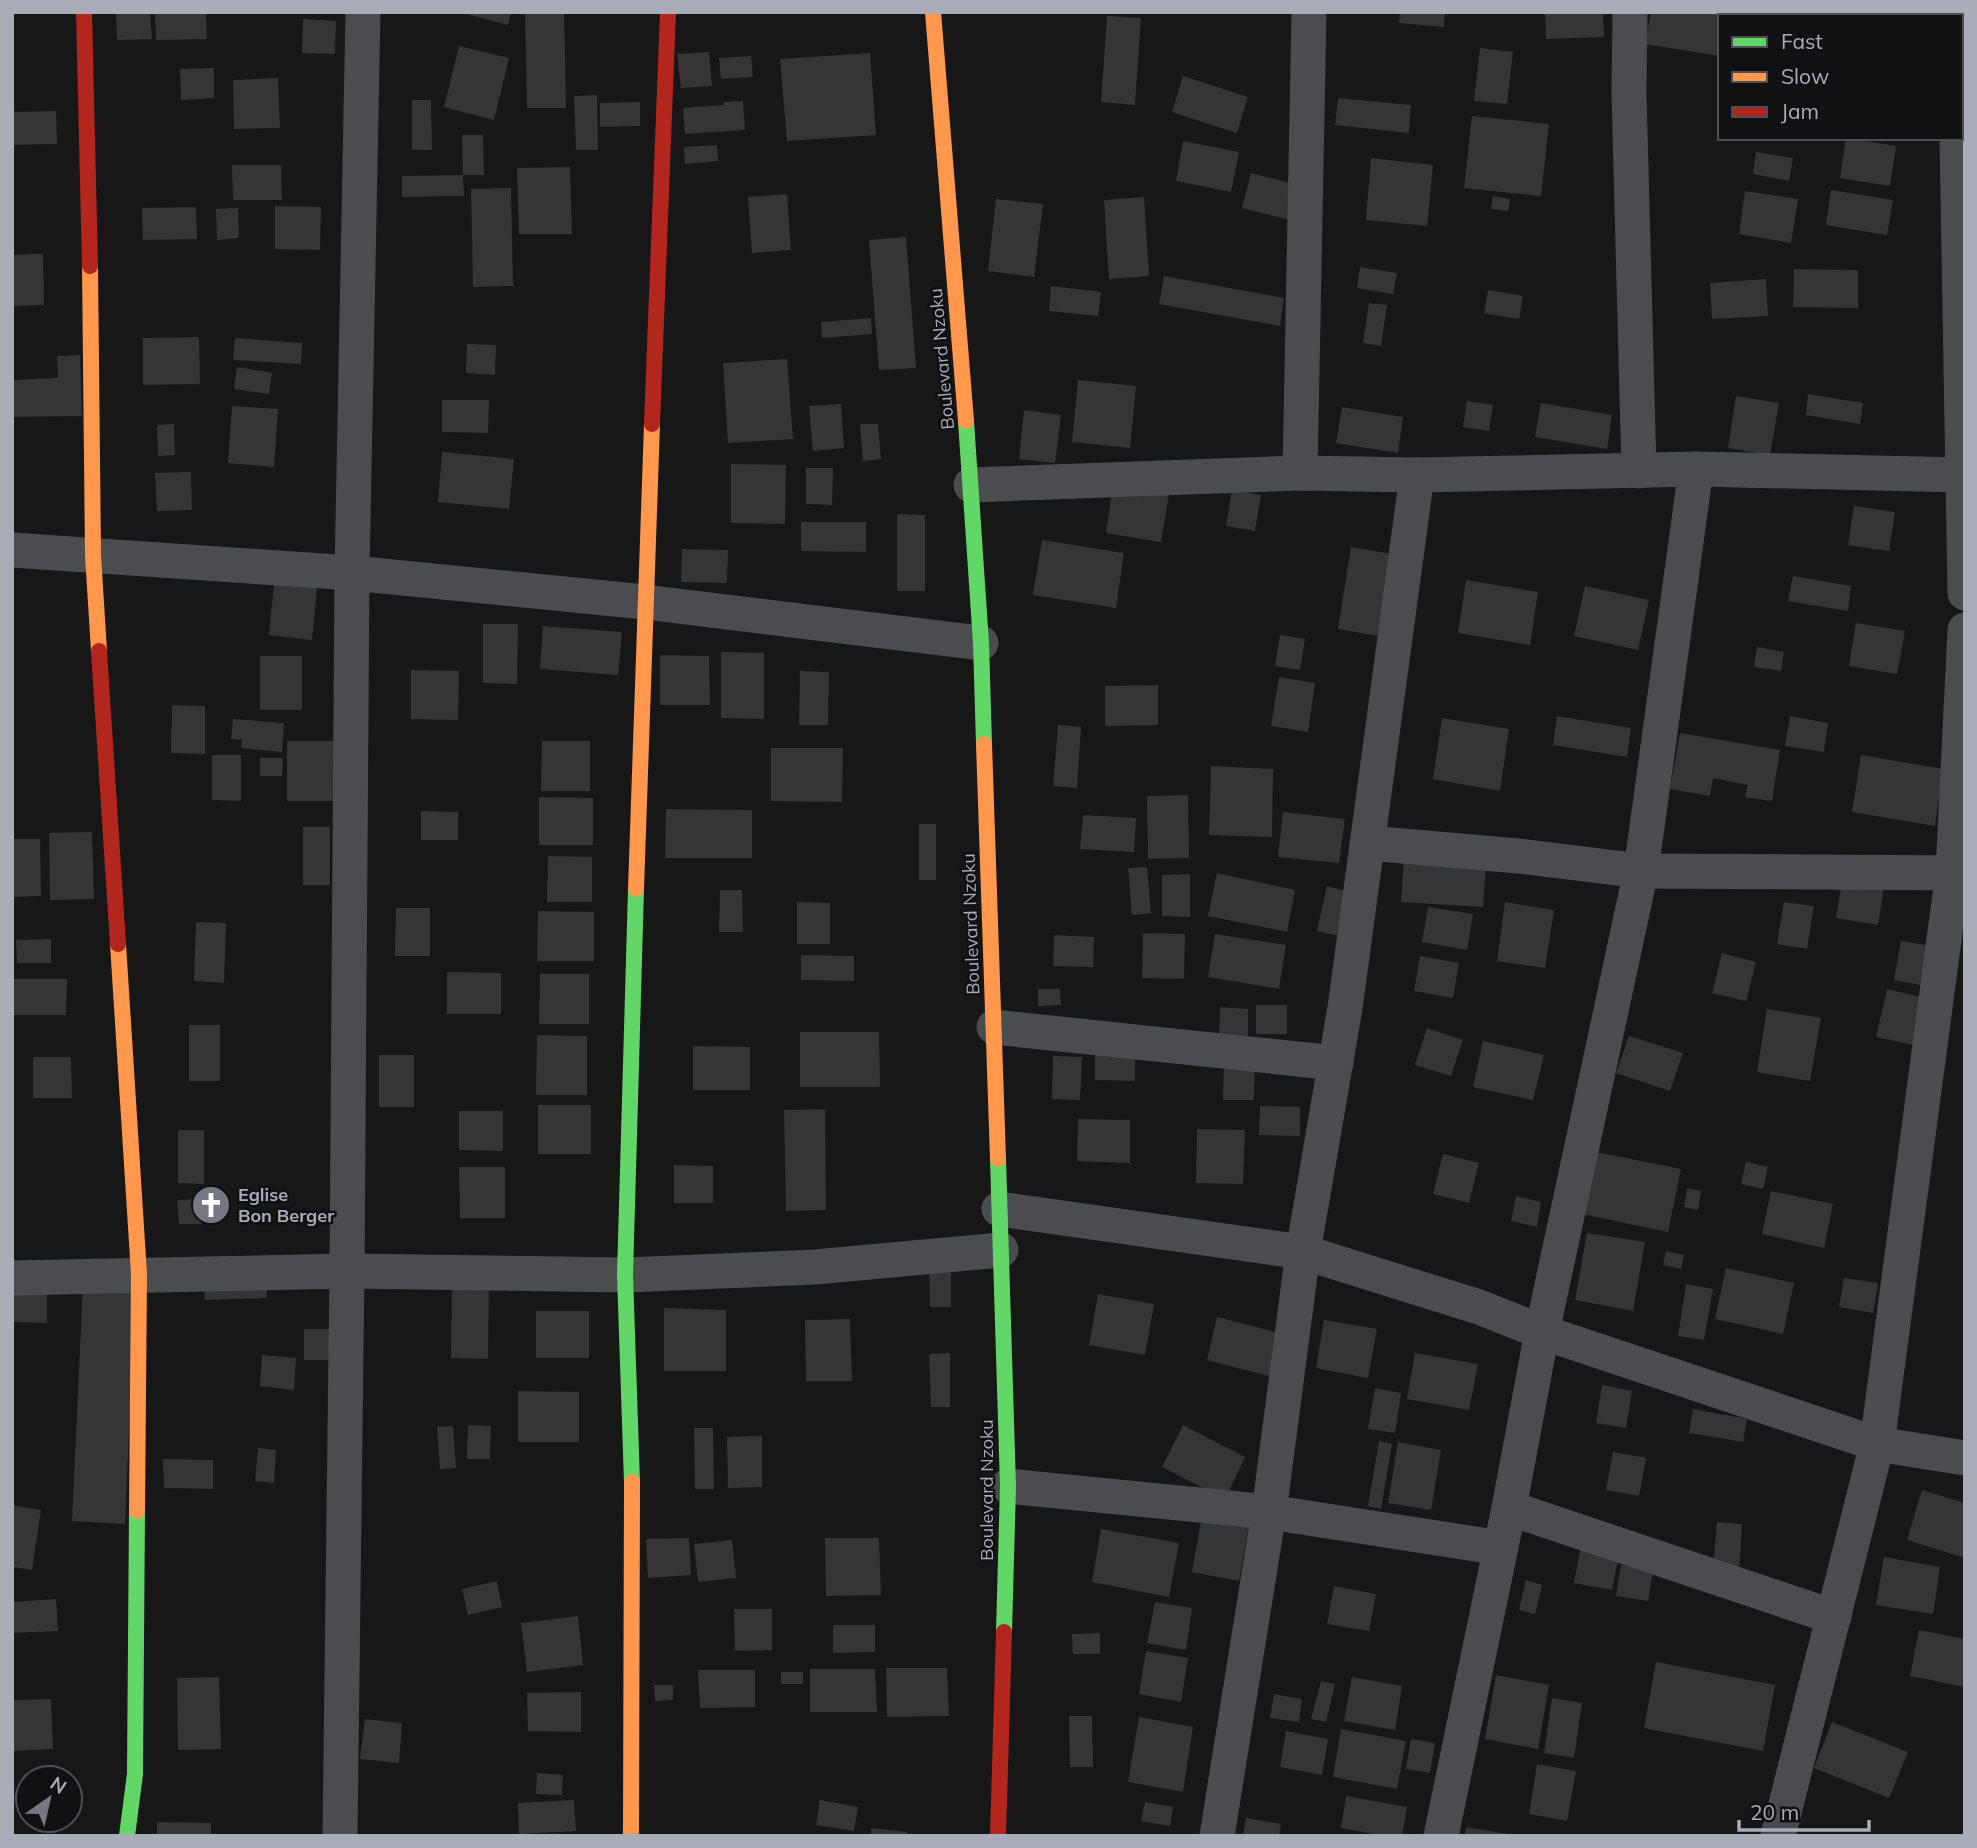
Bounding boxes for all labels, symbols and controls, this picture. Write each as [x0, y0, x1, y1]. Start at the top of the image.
legend [1718, 14, 1963, 140]
text: Fast [1781, 28, 1823, 54]
text: Slow [1781, 63, 1829, 89]
text: Jam [1781, 98, 1819, 124]
street label: Boulevard Nzoku [924, 288, 959, 431]
street label: Boulevard Nzoku [957, 853, 984, 995]
place label: Eglise Bon Berger [238, 1183, 335, 1227]
church icon: Eglise Bon Berger [190, 1184, 232, 1226]
street label: Boulevard Nzoku [975, 1419, 998, 1561]
north arrow [14, 1764, 84, 1834]
text: N [46, 1771, 71, 1799]
scale bar [1739, 1788, 1868, 1832]
text: 20 m [1750, 1799, 1799, 1825]

